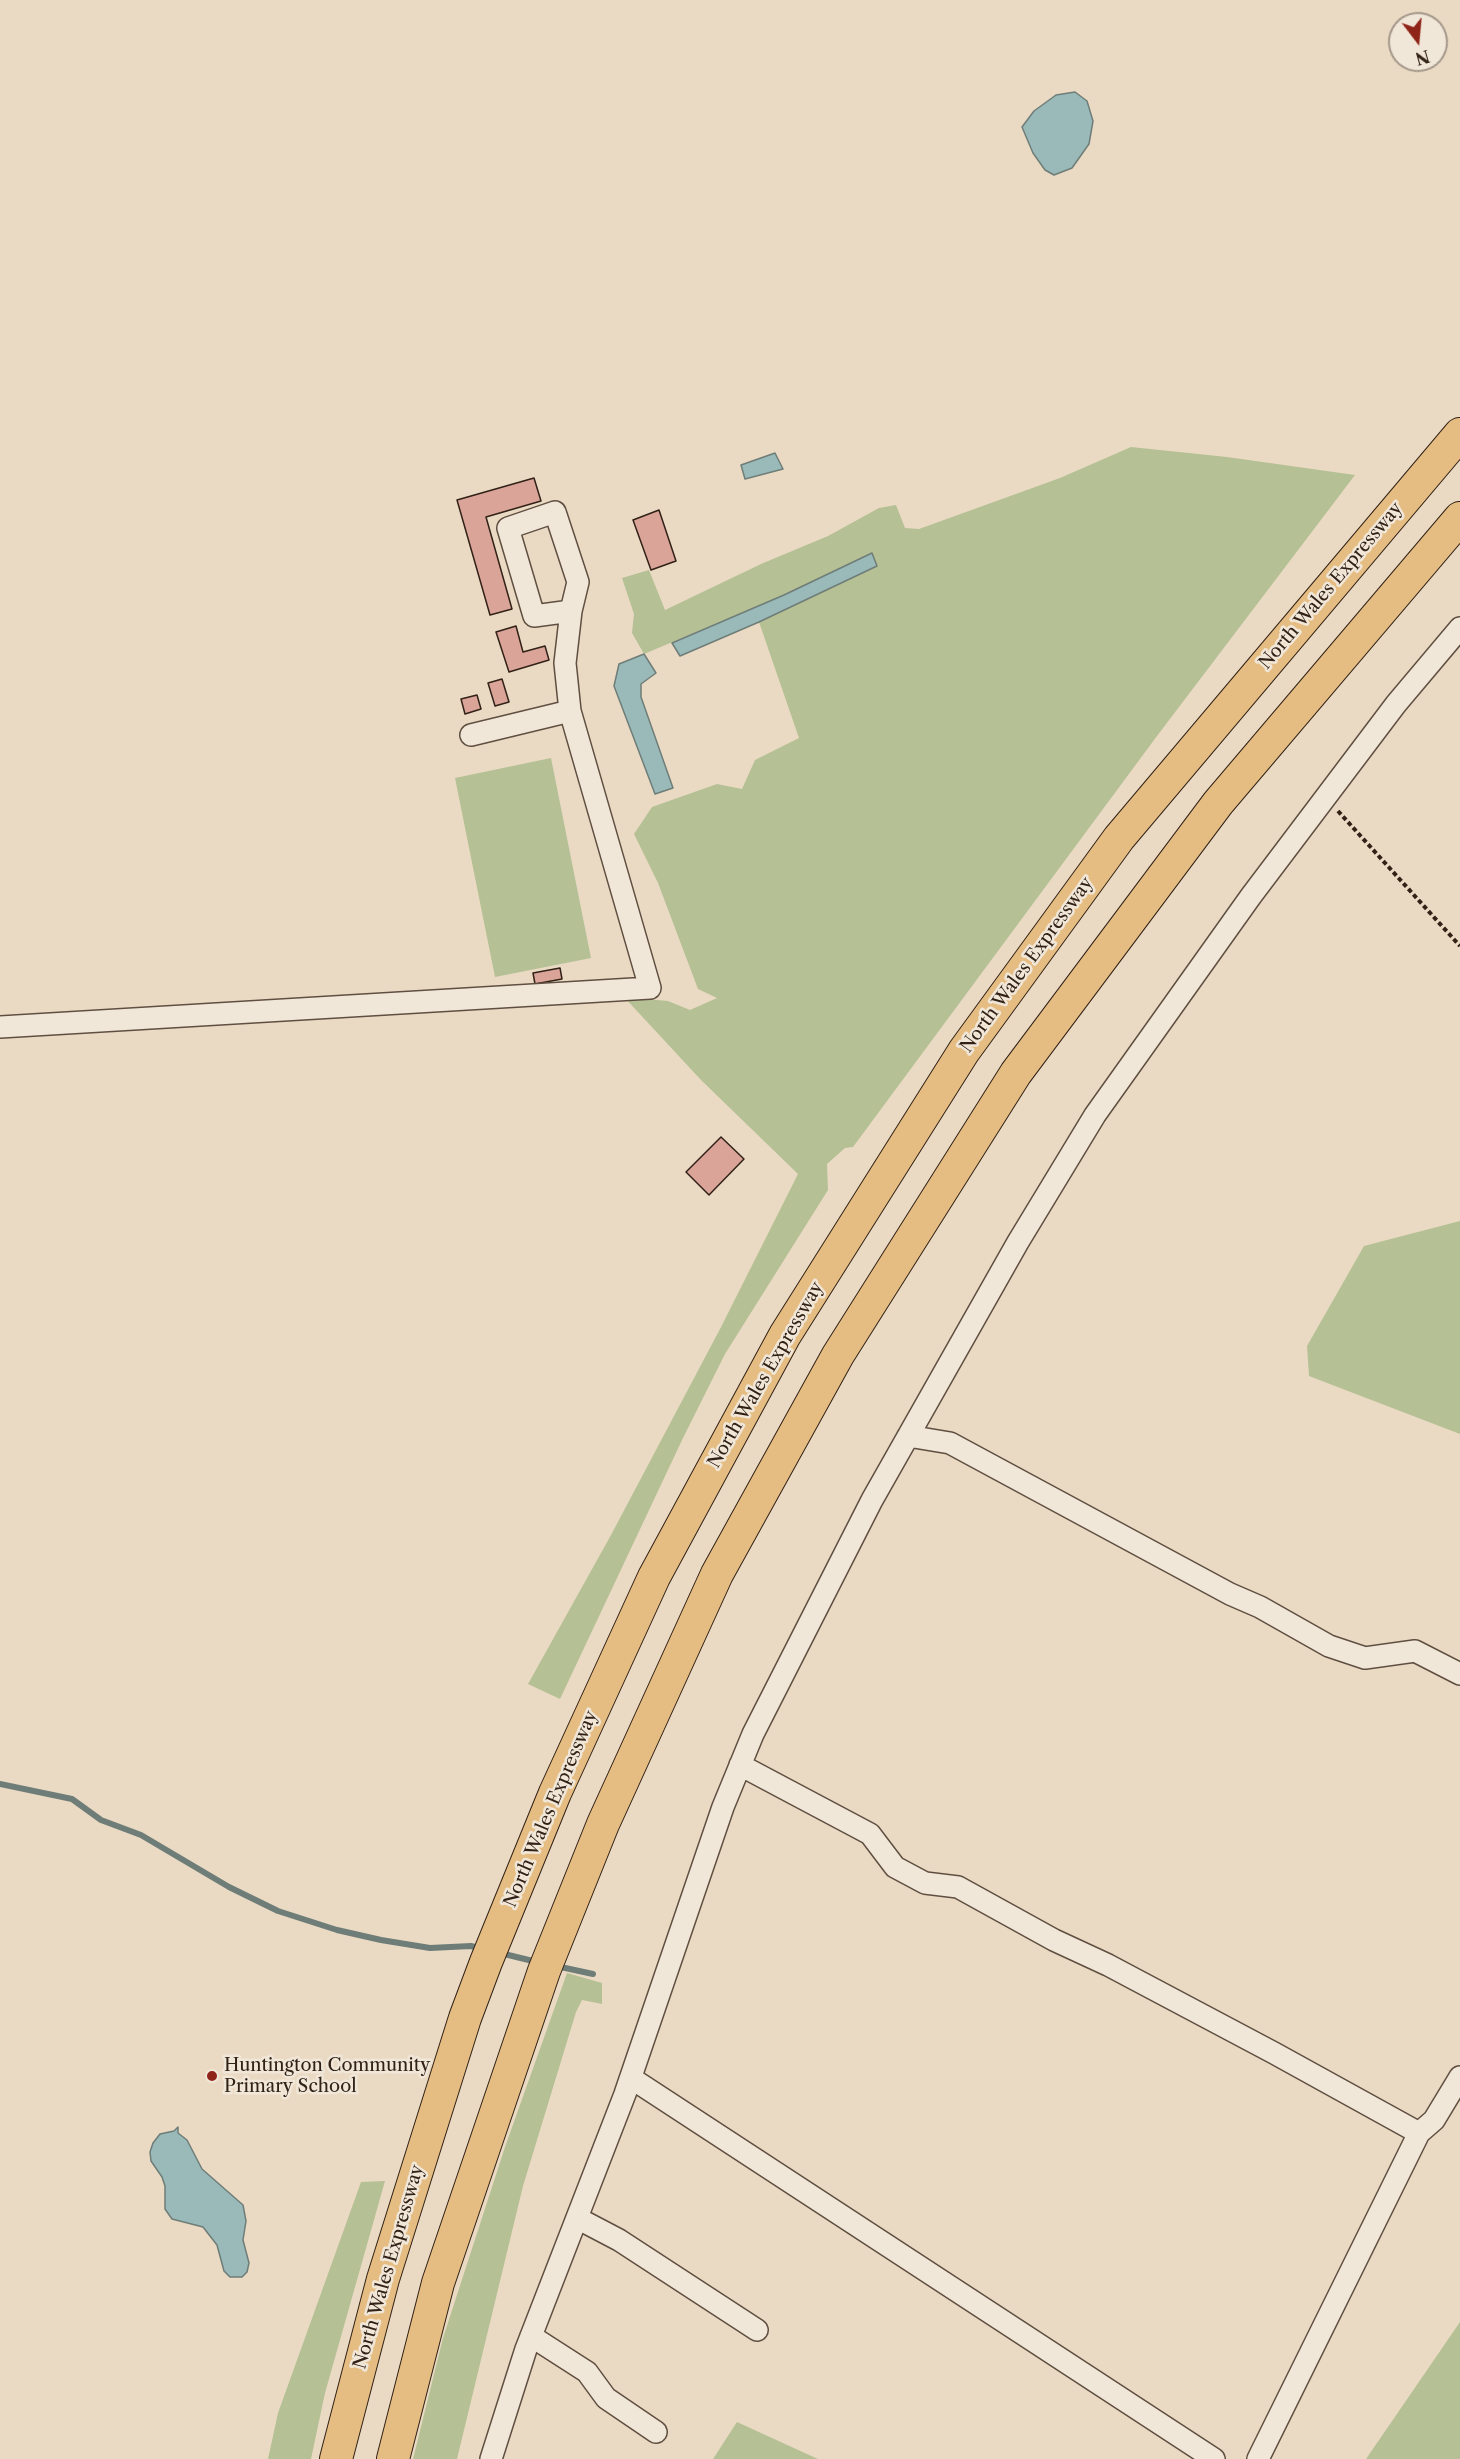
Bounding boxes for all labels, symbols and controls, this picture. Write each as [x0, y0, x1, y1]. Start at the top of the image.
north arrow [1388, 12, 1448, 72]
text: N [1413, 46, 1432, 69]
street label: North Wales Expressway [1255, 498, 1407, 674]
street label: North Wales Expressway [956, 873, 1098, 1057]
street label: North Wales Expressway [704, 1278, 828, 1472]
street label: North Wales Expressway [500, 1707, 602, 1911]
place label: Huntington Community Primary School [224, 2055, 430, 2098]
marker: Huntington Community Primary School [205, 2069, 219, 2083]
street label: North Wales Expressway [349, 2162, 429, 2372]

